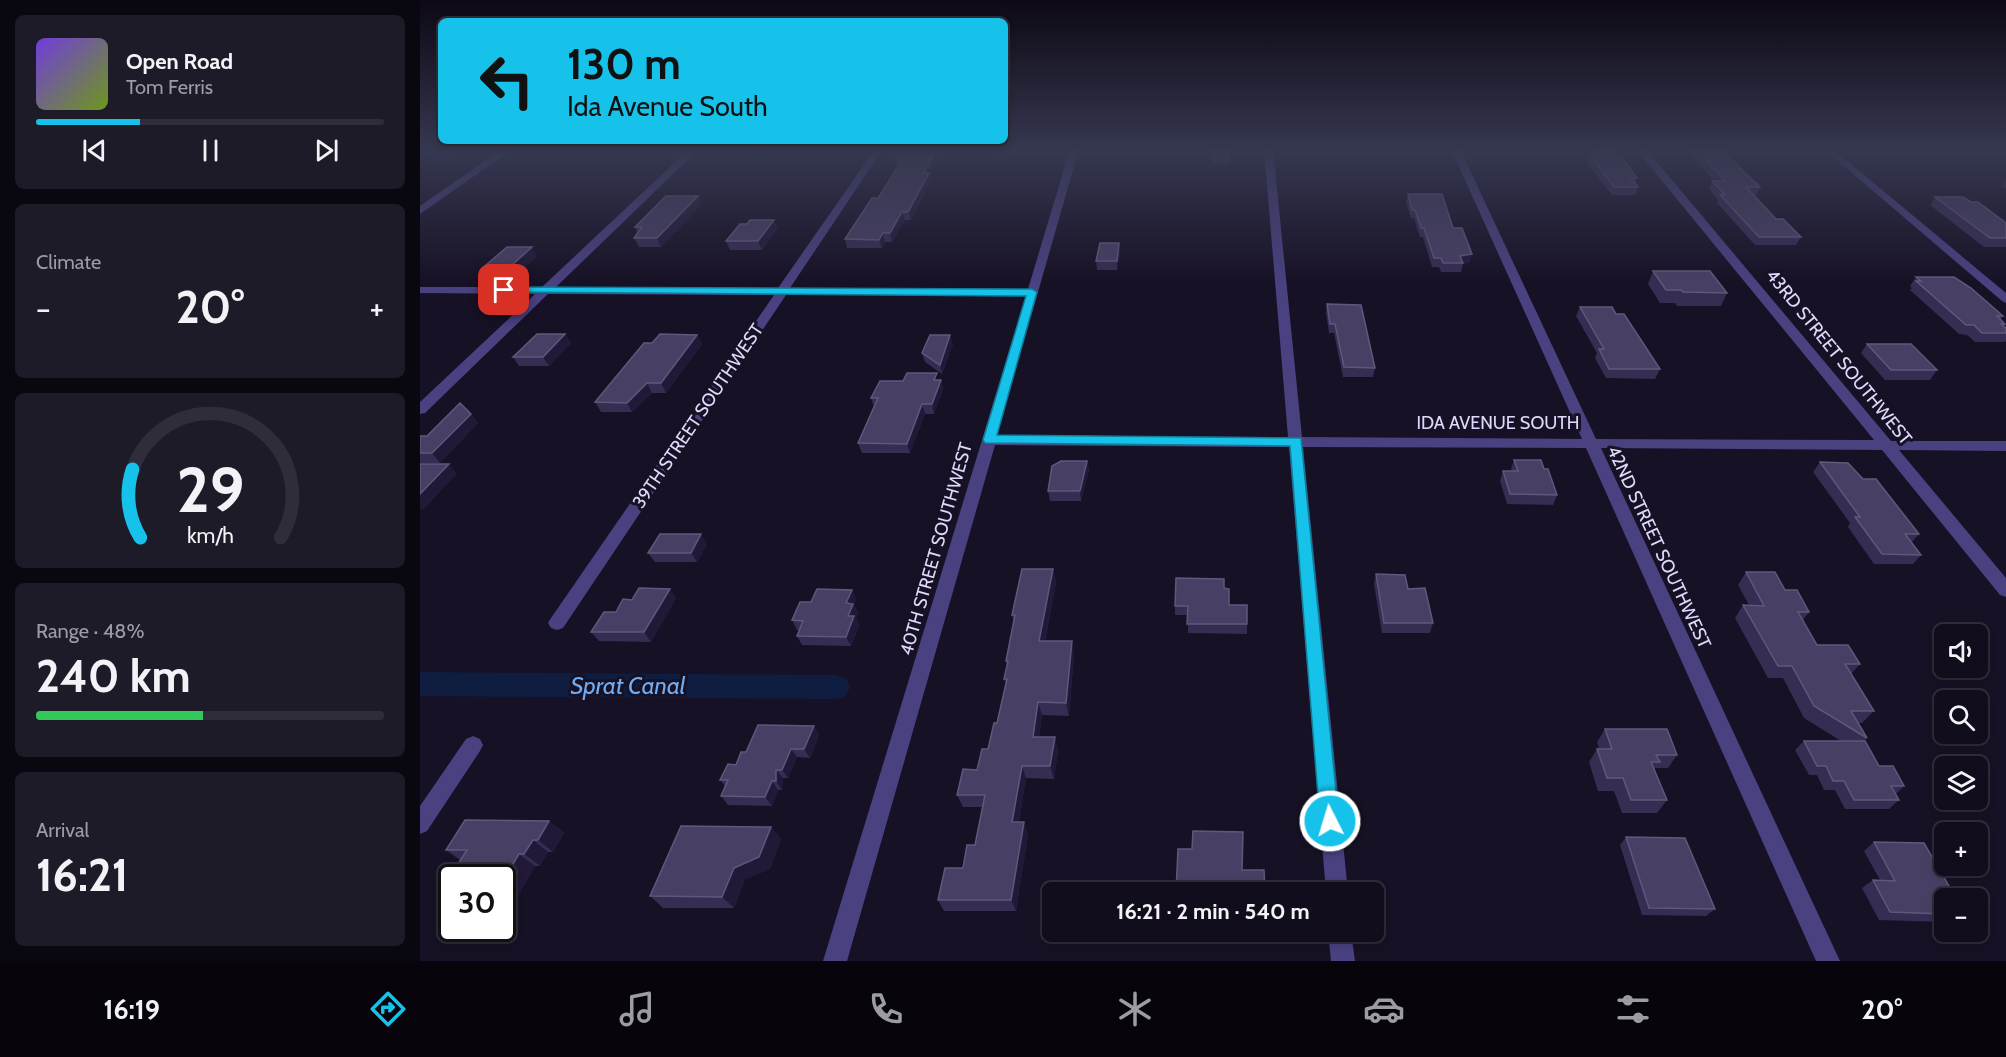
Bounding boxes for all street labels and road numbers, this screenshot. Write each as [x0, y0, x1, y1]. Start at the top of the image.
street label: 43RD STREET SOUTHWEST [1761, 265, 1917, 450]
street label: 39TH STREET SOUTHWEST [628, 319, 768, 512]
street label: IDA AVENUE SOUTH [1416, 412, 1580, 434]
street label: 40TH STREET SOUTHWEST [895, 440, 977, 658]
street label: 42ND STREET SOUTHWEST [1602, 442, 1716, 652]

